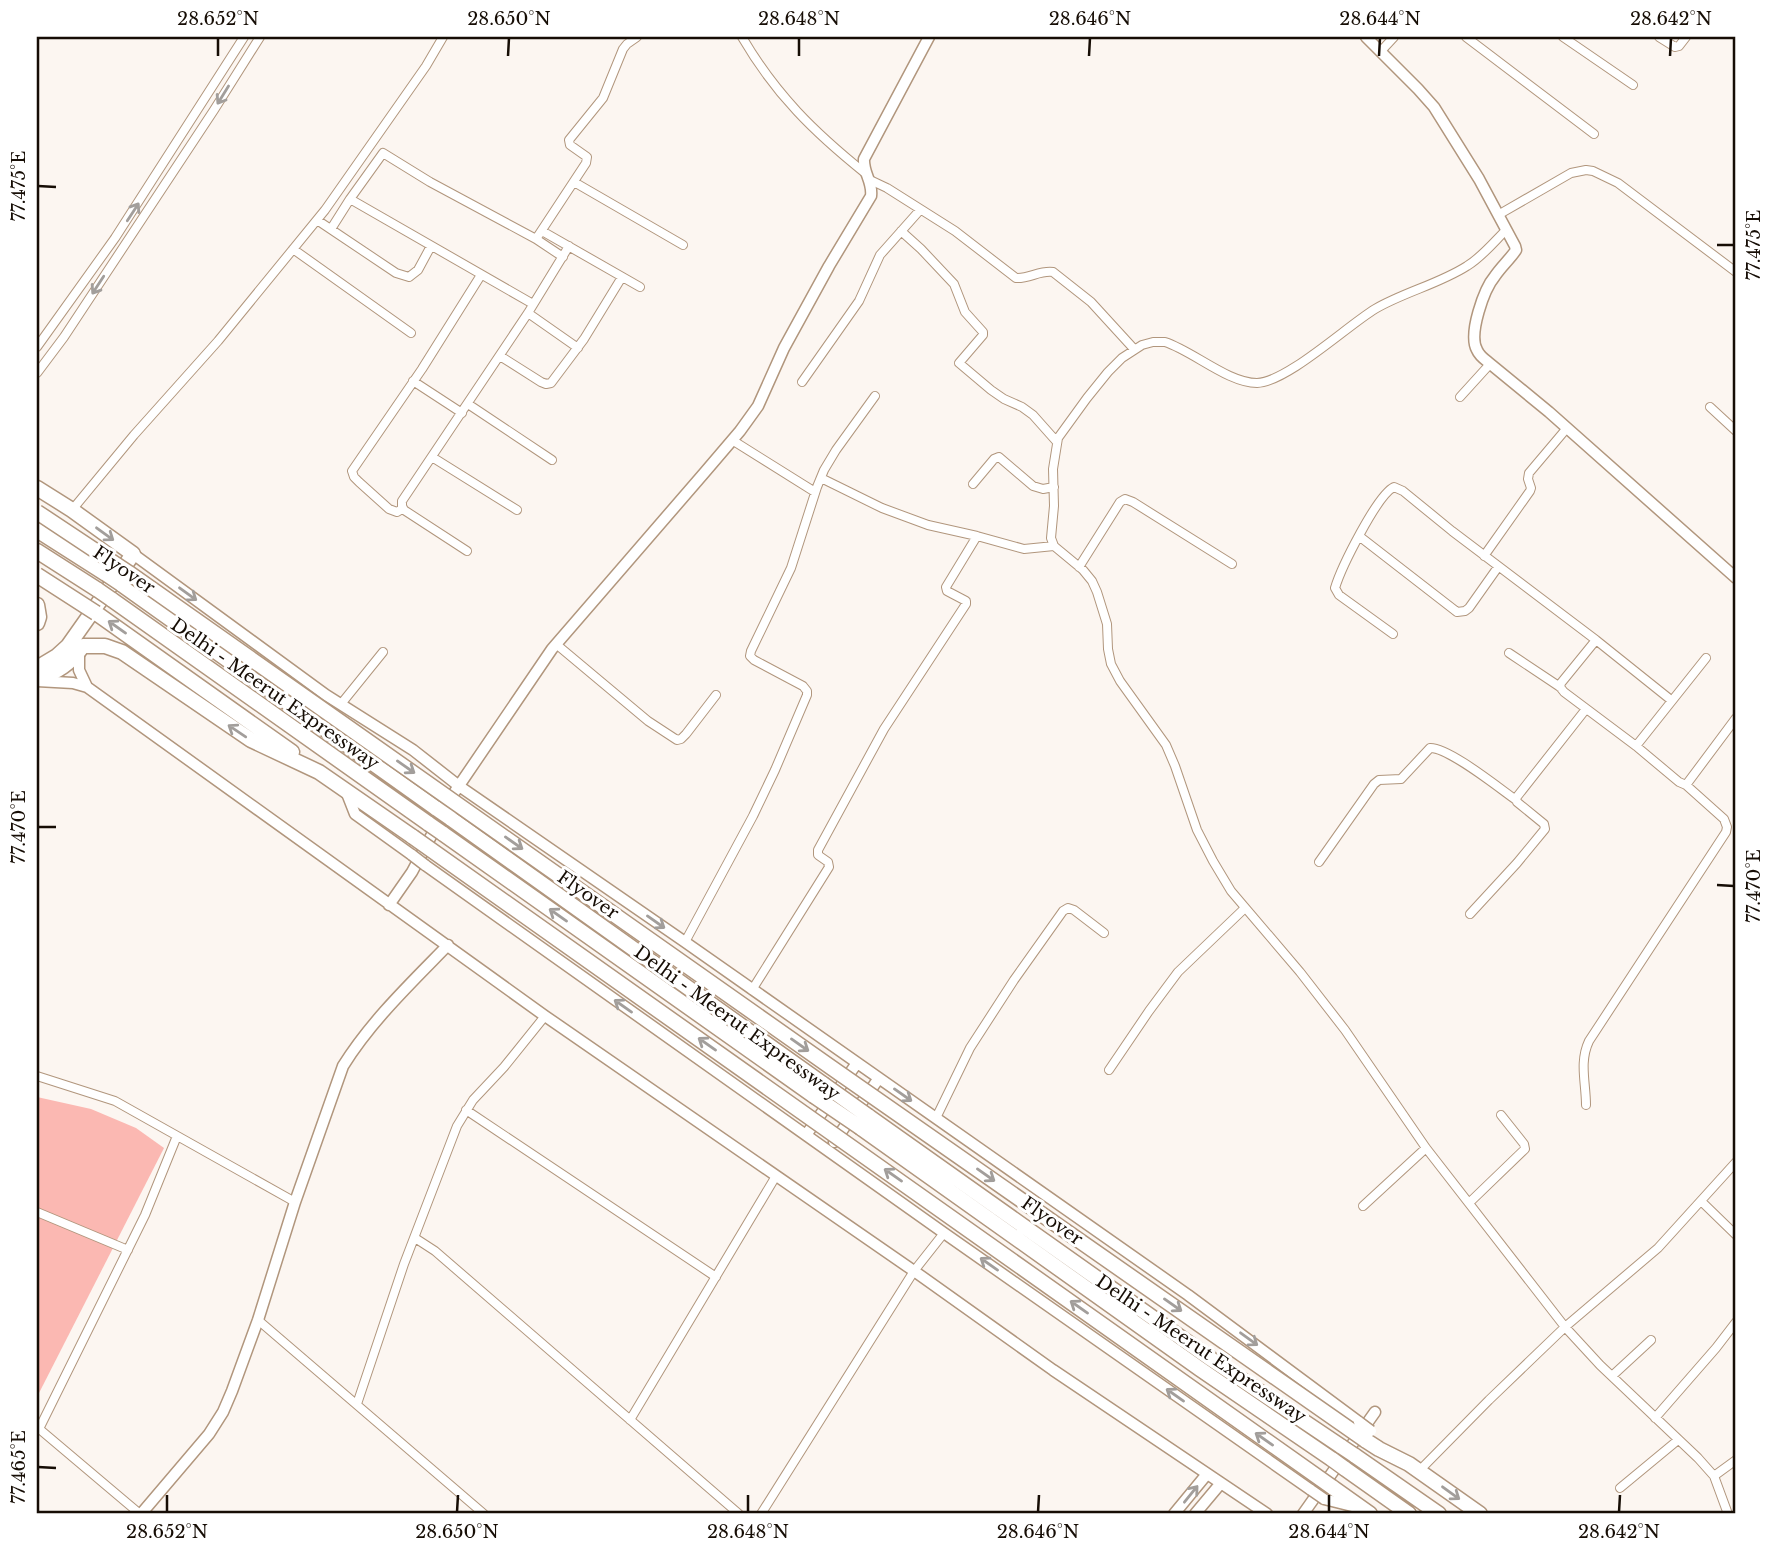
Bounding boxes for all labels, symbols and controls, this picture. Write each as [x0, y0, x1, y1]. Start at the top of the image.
text: 28.652°N [177, 8, 259, 30]
text: 28.650°N [467, 8, 551, 30]
text: 28.648°N [758, 8, 840, 30]
text: 28.646°N [1049, 8, 1131, 30]
text: 28.644°N [1339, 8, 1421, 30]
text: 28.642°N [1630, 8, 1712, 30]
one-way arrow [216, 84, 230, 104]
text: 77.475°E [8, 151, 30, 221]
one-way arrow [126, 202, 140, 222]
text: 77.475°E [1743, 210, 1765, 280]
one-way arrow [91, 274, 105, 294]
one-way arrow [95, 527, 114, 542]
street label: Flyover [89, 541, 159, 599]
one-way arrow [178, 587, 197, 602]
street label: Delhi - Meerut Expressway [167, 614, 384, 775]
one-way arrow [108, 620, 127, 634]
one-way arrow [228, 723, 247, 738]
one-way arrow [396, 760, 415, 774]
text: 77.470°E [8, 790, 30, 864]
one-way arrow [504, 836, 523, 850]
text: 77.470°E [1743, 849, 1765, 923]
street label: Flyover [553, 866, 623, 924]
one-way arrow [549, 908, 568, 922]
one-way arrow [646, 915, 666, 929]
street label: Delhi - Meerut Expressway [630, 941, 845, 1105]
one-way arrow [614, 999, 633, 1013]
one-way arrow [698, 1037, 717, 1051]
one-way arrow [790, 1038, 809, 1052]
one-way arrow [893, 1088, 912, 1102]
one-way arrow [884, 1168, 903, 1182]
one-way arrow [976, 1168, 995, 1182]
street label: Flyover [1017, 1192, 1087, 1250]
one-way arrow [980, 1257, 999, 1271]
street label: Delhi - Meerut Expressway [1092, 1270, 1311, 1428]
one-way arrow [1163, 1298, 1182, 1312]
one-way arrow [1070, 1300, 1089, 1314]
one-way arrow [1239, 1332, 1258, 1346]
one-way arrow [1166, 1388, 1185, 1402]
text: 77.465°E [8, 1430, 30, 1504]
one-way arrow [1255, 1432, 1274, 1446]
one-way arrow [1183, 1485, 1198, 1503]
one-way arrow [1441, 1486, 1460, 1501]
text: 28.652°N [126, 1521, 208, 1543]
text: 28.650°N [415, 1521, 499, 1543]
text: 28.648°N [707, 1521, 789, 1543]
text: 28.646°N [997, 1521, 1079, 1543]
text: 28.644°N [1288, 1521, 1370, 1543]
text: 28.642°N [1578, 1521, 1660, 1543]

